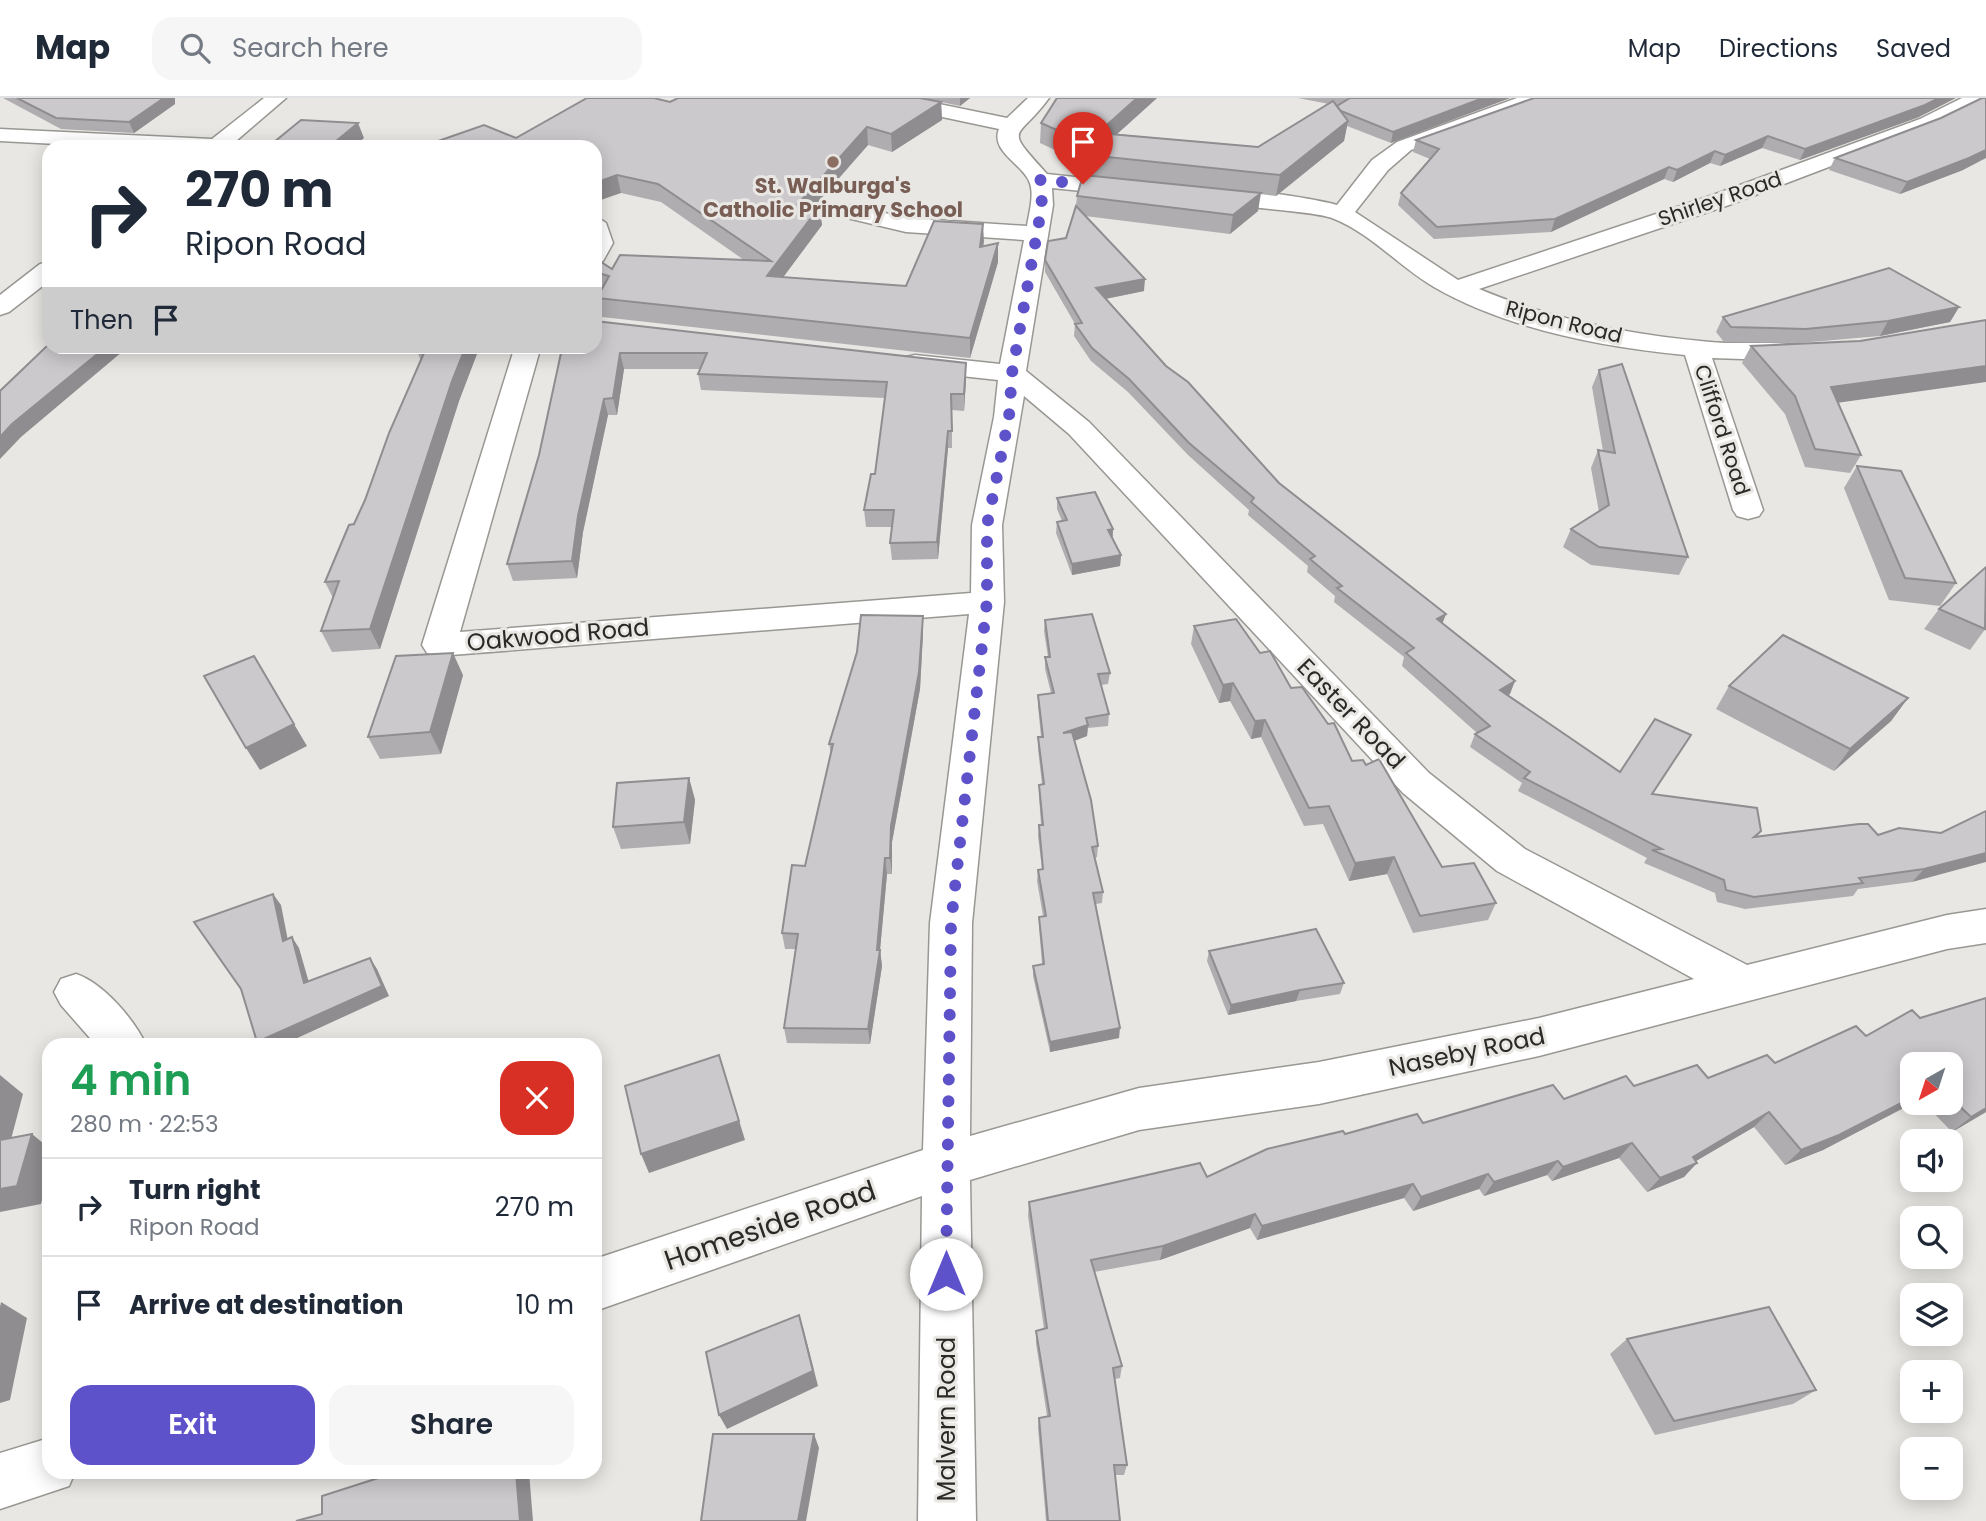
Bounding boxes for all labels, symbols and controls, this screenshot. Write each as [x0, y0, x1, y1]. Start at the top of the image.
search box [152, 17, 642, 80]
text: Map [35, 24, 110, 71]
icon: search [176, 29, 214, 67]
text: Search here [232, 30, 389, 66]
text: Map [1628, 32, 1681, 65]
text: Directions [1719, 32, 1838, 65]
text: Saved [1876, 32, 1951, 65]
pin [1053, 112, 1113, 184]
icon: arrive [1064, 123, 1102, 161]
marker: St. Walburga's Catholic Primary School [825, 154, 841, 170]
text: 270 m [185, 156, 333, 224]
street label: Shirley Road [1654, 164, 1786, 233]
icon: right [70, 168, 161, 259]
place label: St. Walburga's Catholic Primary School [703, 171, 963, 224]
text: Ripon Road [185, 221, 367, 266]
street label: Ripon Road [1503, 293, 1625, 350]
icon: arrive [147, 301, 185, 339]
text: Then [70, 302, 133, 338]
street label: Clifford Road [1688, 361, 1757, 499]
street label: Oakwood Road [465, 610, 650, 659]
street label: Easter Road [1290, 651, 1413, 776]
street label: Naseby Road [1386, 1019, 1548, 1084]
text: 4 min [70, 1051, 191, 1110]
north arrow [1900, 1052, 1964, 1115]
map controls [1900, 1052, 1963, 1500]
button: close [500, 1061, 574, 1135]
text: 280 m · 22:53 [70, 1108, 219, 1140]
button: sound [1900, 1129, 1963, 1192]
street label: Homeside Road [659, 1171, 881, 1280]
text: Turn right [129, 1172, 261, 1208]
icon: right [70, 1188, 108, 1226]
text: 270 m [495, 1189, 574, 1225]
button: search [1900, 1206, 1963, 1269]
text: Ripon Road [129, 1211, 260, 1243]
position arrow [909, 1237, 983, 1311]
button: layers [1900, 1283, 1963, 1346]
icon: arrive [70, 1286, 108, 1324]
text: Arrive at destination [129, 1287, 404, 1323]
text: 10 m [516, 1287, 574, 1323]
street label: Malvern Road [930, 1337, 963, 1501]
button: + [1900, 1360, 1963, 1423]
button: Exit [70, 1385, 315, 1465]
button: Share [329, 1385, 574, 1465]
button: − [1900, 1437, 1963, 1500]

